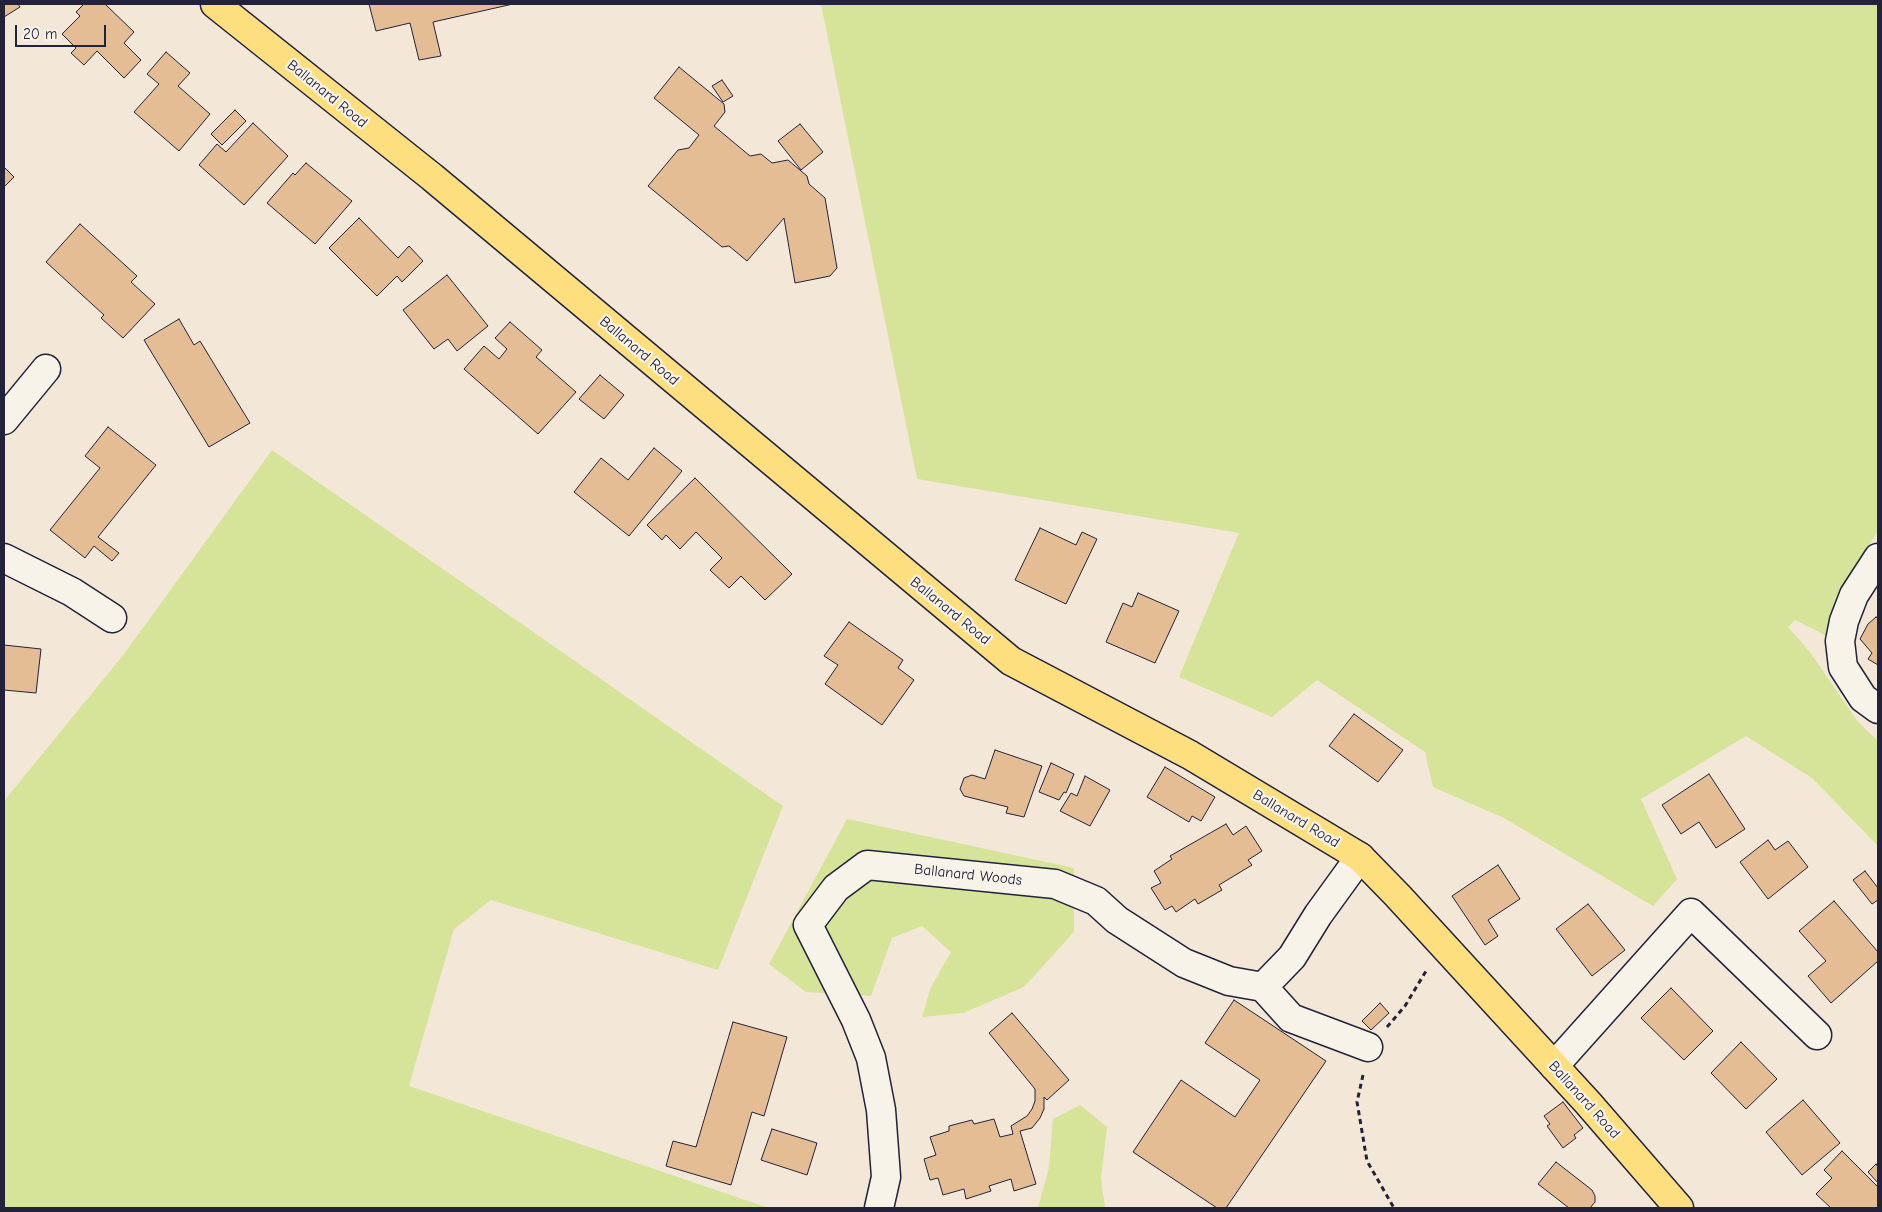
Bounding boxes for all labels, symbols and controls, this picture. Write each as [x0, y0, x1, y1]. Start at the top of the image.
scale bar [18, 15, 109, 47]
text: 20 m [23, 25, 57, 43]
street label: Ballanard Road [283, 56, 371, 132]
street label: Ballanard Road [596, 313, 682, 389]
street label: Ballanard Road [906, 573, 994, 649]
street label: Ballanard Road [1249, 786, 1343, 852]
street label: Ballanard Woods [913, 860, 1023, 890]
street label: Ballanard Road [1544, 1057, 1624, 1143]

